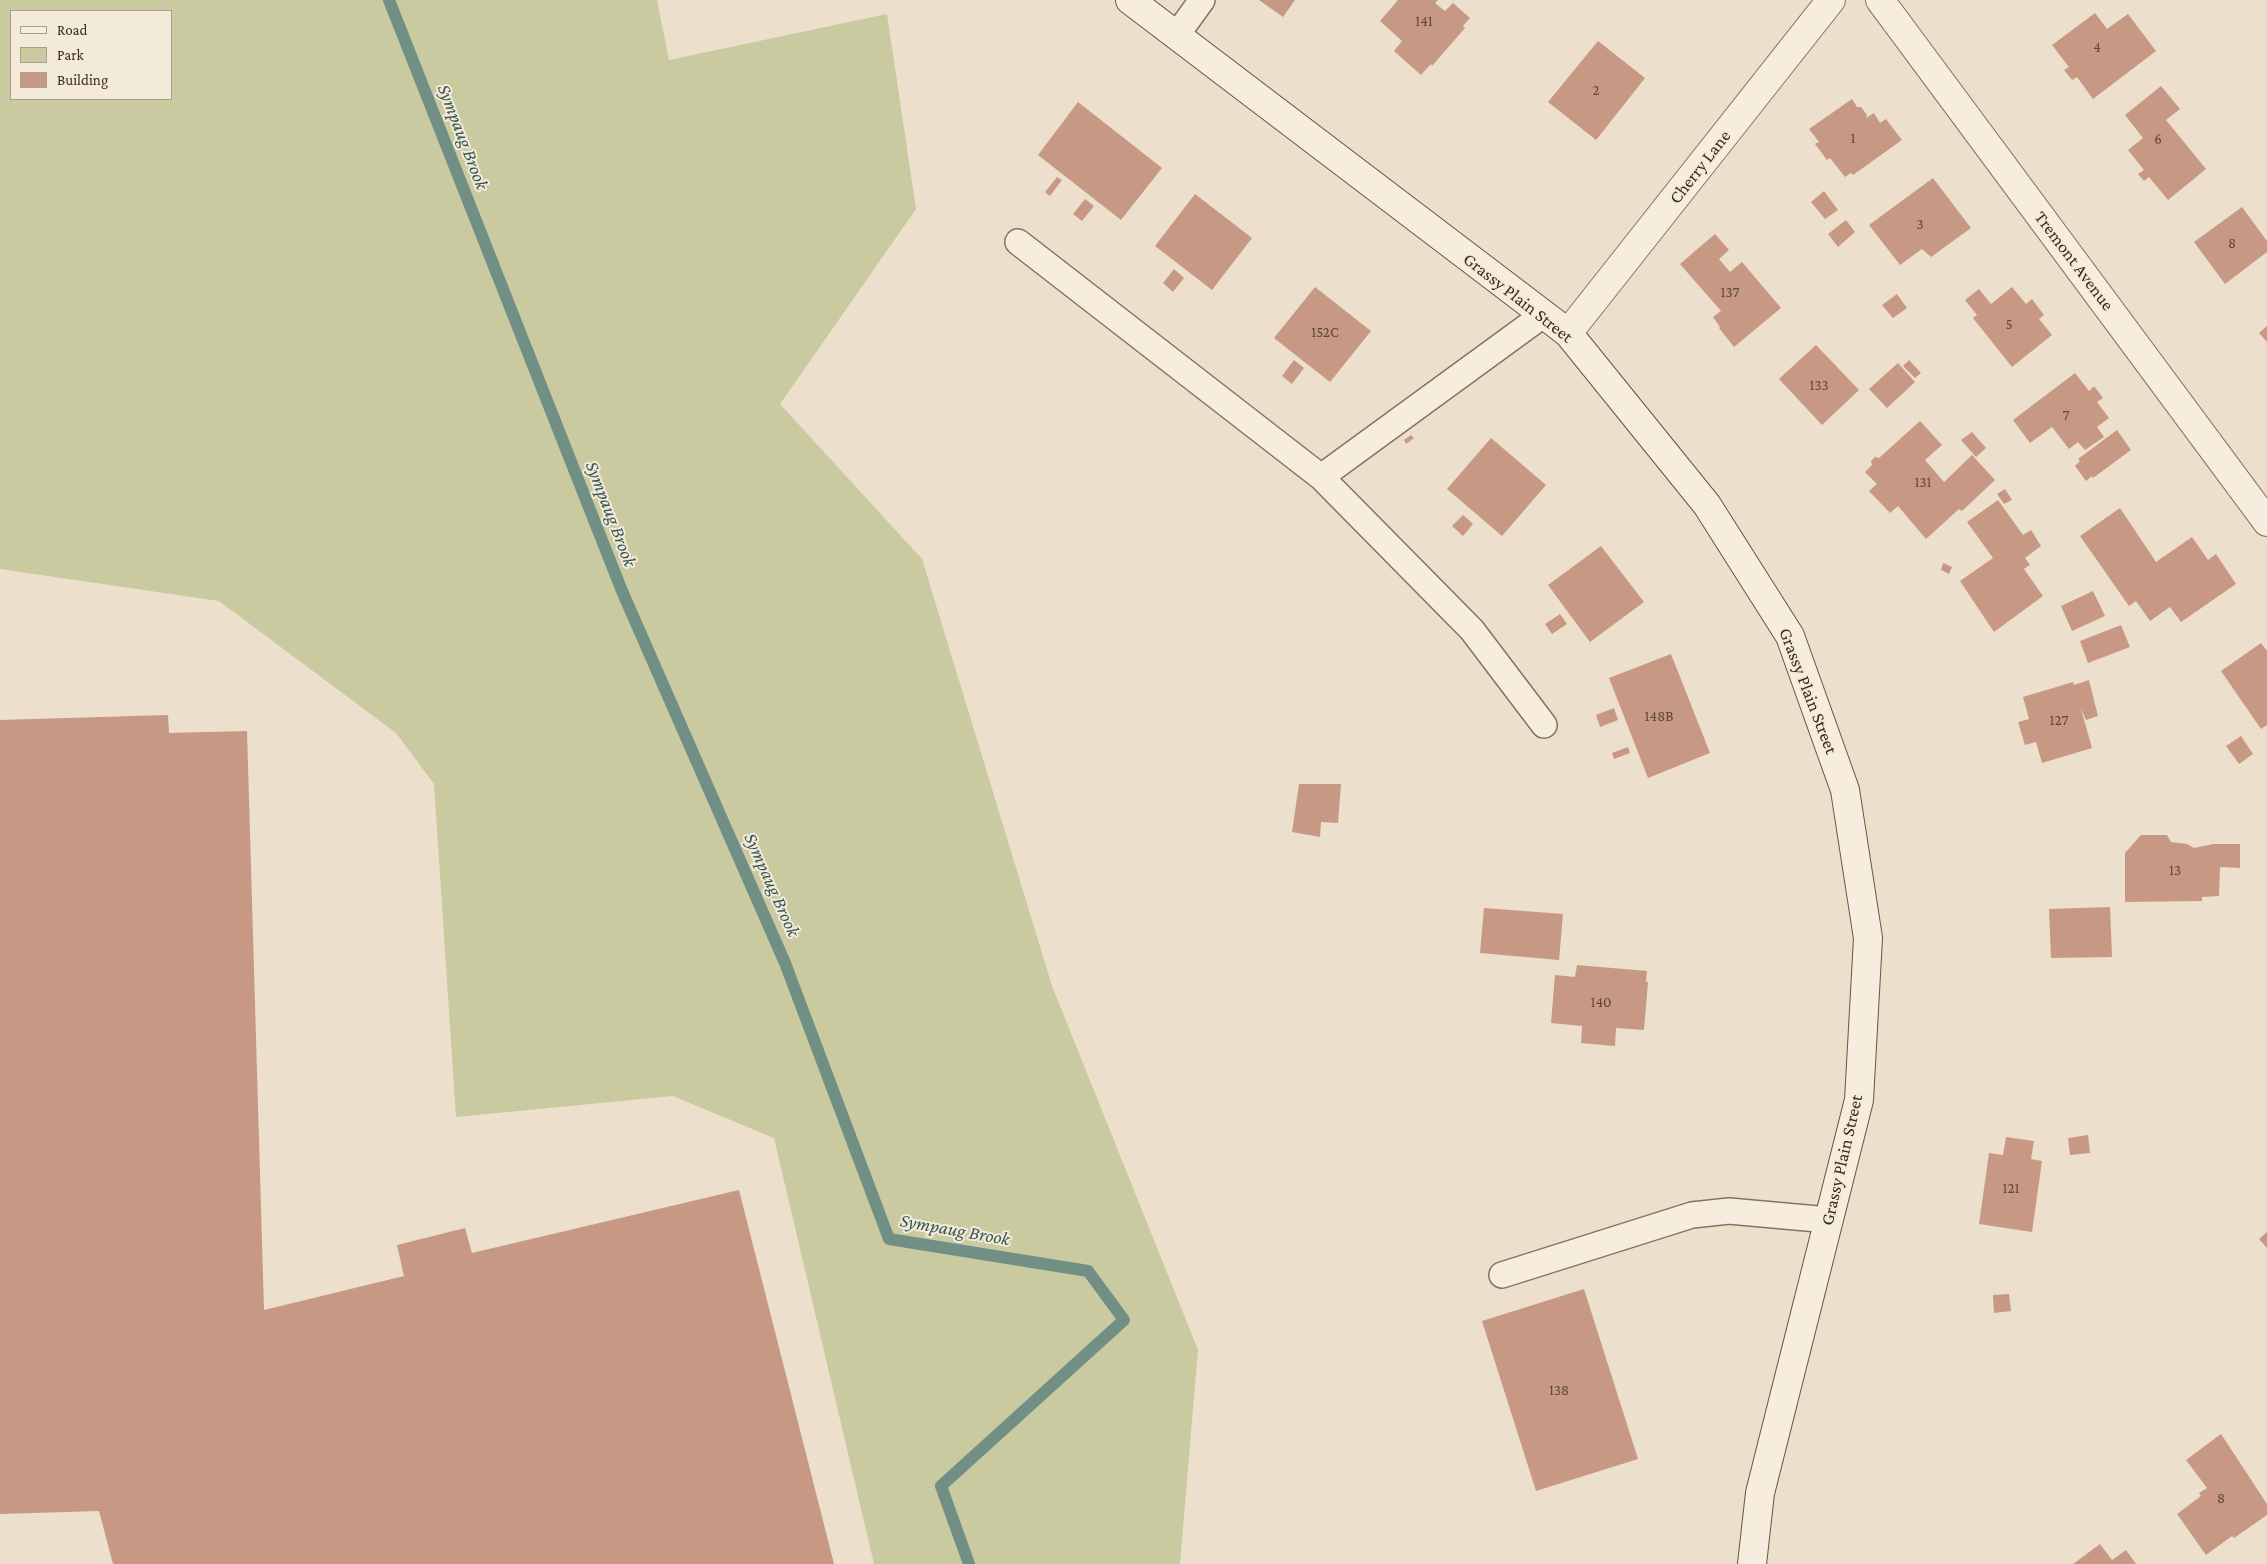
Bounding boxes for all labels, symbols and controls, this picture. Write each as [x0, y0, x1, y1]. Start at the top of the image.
legend [10, 10, 172, 100]
house number: 141 [1415, 12, 1433, 30]
text: Road [57, 22, 87, 38]
house number: 4 [2093, 38, 2101, 56]
text: Park [57, 47, 84, 63]
text: Building [57, 72, 108, 88]
water label: Sympaug Brook [432, 81, 494, 193]
house number: 2 [1592, 81, 1600, 99]
street label: Cherry Lane [1665, 126, 1735, 208]
house number: 1 [1851, 129, 1855, 147]
house number: 6 [2154, 130, 2162, 148]
street label: Tremont Avenue [2030, 207, 2118, 315]
house number: 3 [1916, 215, 1924, 233]
house number: 8 [2228, 234, 2236, 252]
street label: Grassy Plain Street [1459, 248, 1577, 348]
house number: 137 [1721, 283, 1739, 301]
house number: 5 [2005, 315, 2013, 333]
house number: 152C [1311, 323, 1339, 341]
house number: 133 [1809, 376, 1829, 394]
house number: 7 [2063, 406, 2069, 424]
water label: Sympaug Brook [580, 458, 642, 570]
house number: 131 [1914, 473, 1932, 491]
street label: Grassy Plain Street [1774, 625, 1842, 757]
house number: 148B [1645, 707, 1673, 725]
house number: 127 [2050, 711, 2068, 729]
water label: Sympaug Brook [739, 830, 805, 940]
house number: 13 [2169, 861, 2181, 879]
house number: 140 [1590, 993, 1612, 1011]
street label: Grassy Plain Street [1816, 1093, 1868, 1227]
house number: 121 [2002, 1179, 2020, 1197]
water label: Sympaug Brook [898, 1209, 1012, 1251]
house number: 138 [1549, 1381, 1569, 1399]
house number: 8 [2217, 1489, 2225, 1507]

